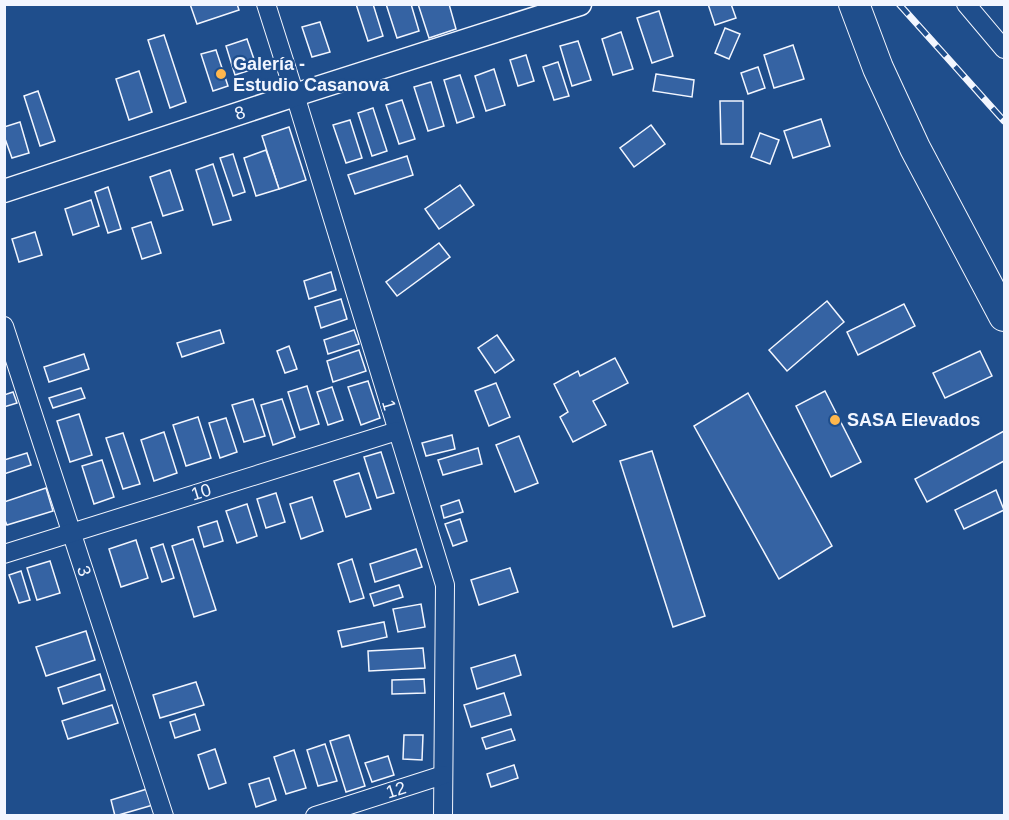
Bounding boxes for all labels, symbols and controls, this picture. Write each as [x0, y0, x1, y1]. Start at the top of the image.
place label: Galería - Estudio Casanova [233, 54, 390, 95]
marker: Galería - Estudio Casanova [214, 67, 228, 81]
street label: 8 [232, 102, 248, 124]
street label: 1 [378, 397, 400, 413]
place label: SASA Elevados [847, 410, 980, 430]
marker: SASA Elevados [828, 413, 842, 427]
street label: 10 [188, 480, 214, 504]
street label: 3 [73, 563, 95, 579]
street label: 12 [383, 777, 409, 803]

